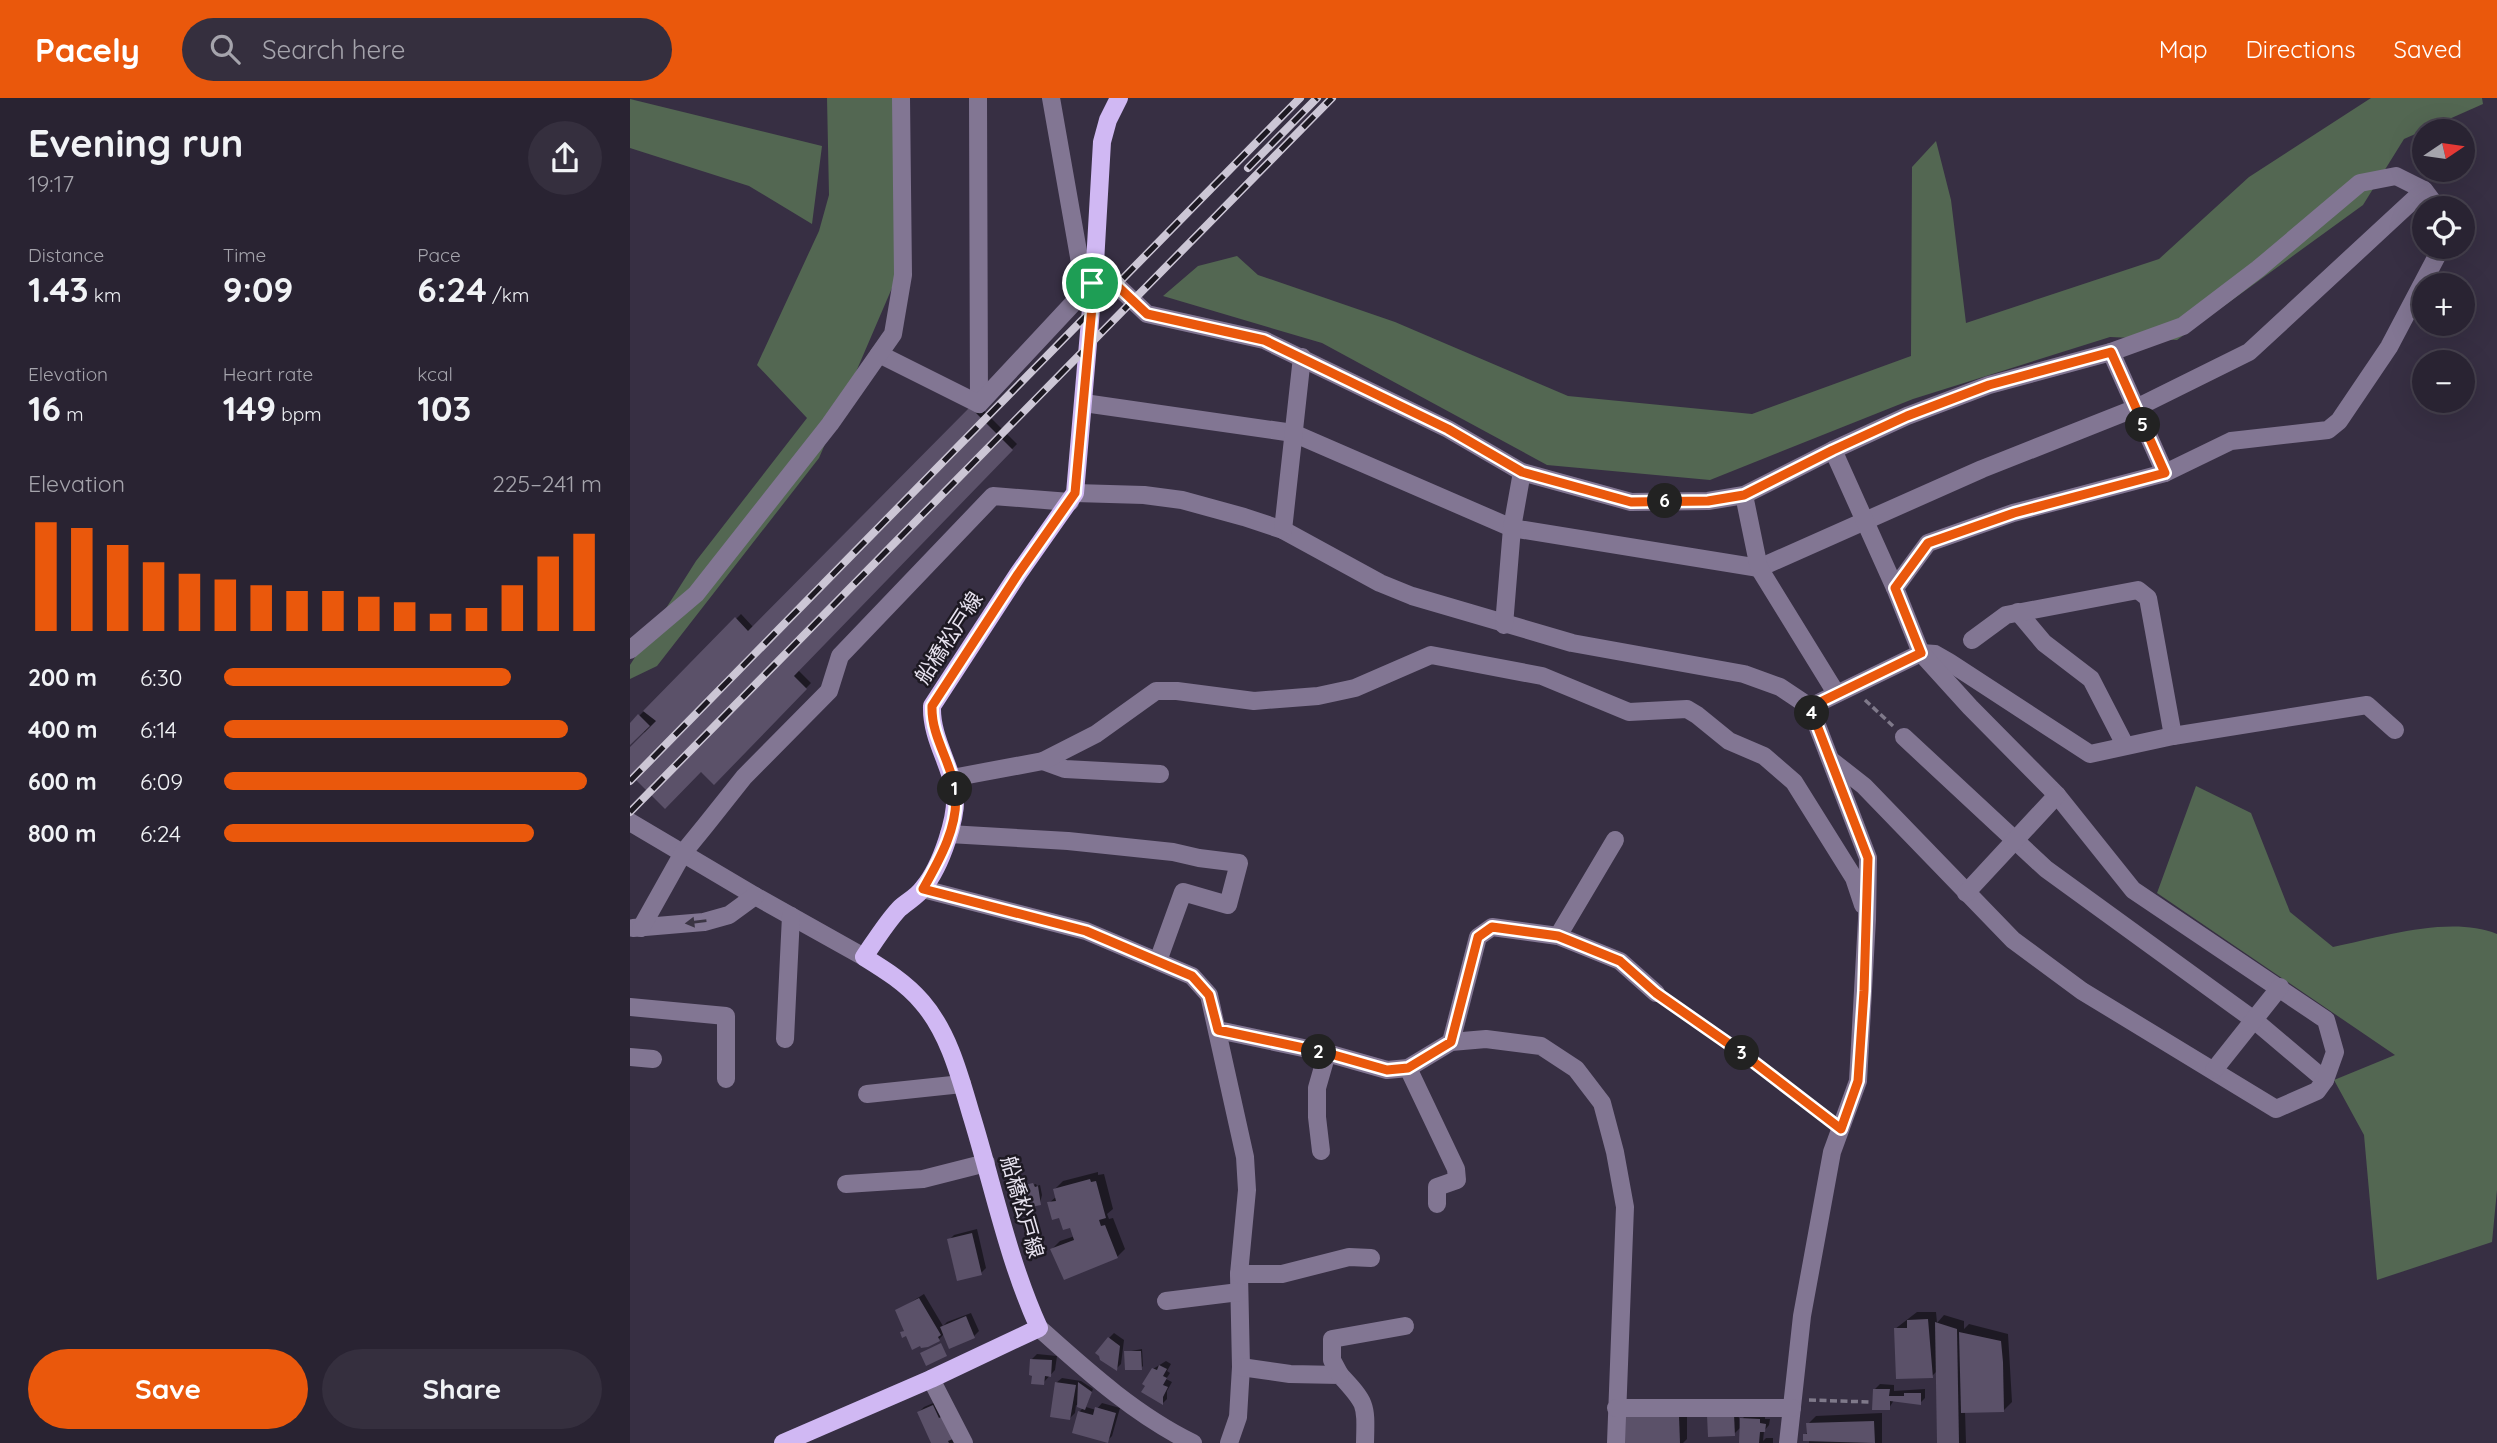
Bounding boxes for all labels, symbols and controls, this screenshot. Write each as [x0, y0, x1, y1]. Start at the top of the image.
search box [182, 18, 672, 81]
text: Pacely [35, 29, 140, 70]
icon: search [206, 30, 244, 68]
text: Search here [262, 33, 405, 66]
text: Map [2159, 34, 2208, 64]
text: Directions [2246, 34, 2356, 64]
text: Saved [2394, 34, 2462, 64]
text: Evening run [28, 119, 243, 167]
north arrow [2412, 119, 2474, 182]
map controls [2412, 119, 2475, 413]
button: share [528, 121, 602, 195]
text: 19:17 [28, 169, 74, 198]
button: locate [2412, 196, 2475, 259]
text: Distance [28, 243, 104, 267]
text: Time [223, 243, 266, 267]
text: Pace [417, 243, 461, 267]
pin [1062, 253, 1122, 313]
icon: arrive [1073, 264, 1111, 302]
text: 1.43 [28, 267, 89, 311]
text: 9:09 [223, 267, 293, 311]
text: 6:24 [417, 267, 487, 311]
button: + [2412, 273, 2475, 336]
text: km [89, 283, 121, 307]
text: /km [487, 283, 529, 307]
button: − [2412, 350, 2475, 413]
text: Elevation [28, 362, 108, 386]
text: Heart rate [223, 362, 313, 386]
text: kcal [417, 362, 453, 386]
text: 16 [28, 386, 61, 430]
text: 149 [223, 386, 276, 430]
text: 103 [417, 386, 471, 430]
text: m [61, 402, 84, 426]
text: bpm [276, 402, 322, 426]
pin: 5 [2126, 408, 2160, 442]
text: 5 [2137, 412, 2148, 436]
text: Elevation [28, 469, 125, 498]
text: 225–241 m [492, 469, 602, 498]
pin: 6 [1648, 484, 1682, 518]
text: 6 [1659, 488, 1670, 512]
street label: 船橋松戸線 [909, 586, 988, 689]
text: 200 m [28, 663, 97, 692]
text: 6:30 [140, 663, 182, 692]
pin: 4 [1794, 696, 1830, 730]
text: 4 [1806, 700, 1817, 724]
text: 400 m [28, 715, 97, 744]
text: 6:14 [140, 715, 177, 744]
text: 600 m [28, 767, 97, 796]
text: 6:09 [140, 767, 183, 796]
pin: 1 [938, 772, 972, 806]
text: 1 [951, 776, 958, 800]
text: 800 m [28, 819, 97, 848]
text: 6:24 [140, 819, 181, 848]
one-way arrow [685, 917, 707, 928]
pin: 2 [1302, 1034, 1336, 1070]
pin: 3 [1724, 1035, 1760, 1070]
text: 2 [1313, 1039, 1324, 1063]
text: 3 [1736, 1040, 1747, 1064]
street label: 船橋松戸線 [996, 1153, 1050, 1261]
button: Save [28, 1349, 308, 1429]
button: Share [322, 1349, 602, 1429]

